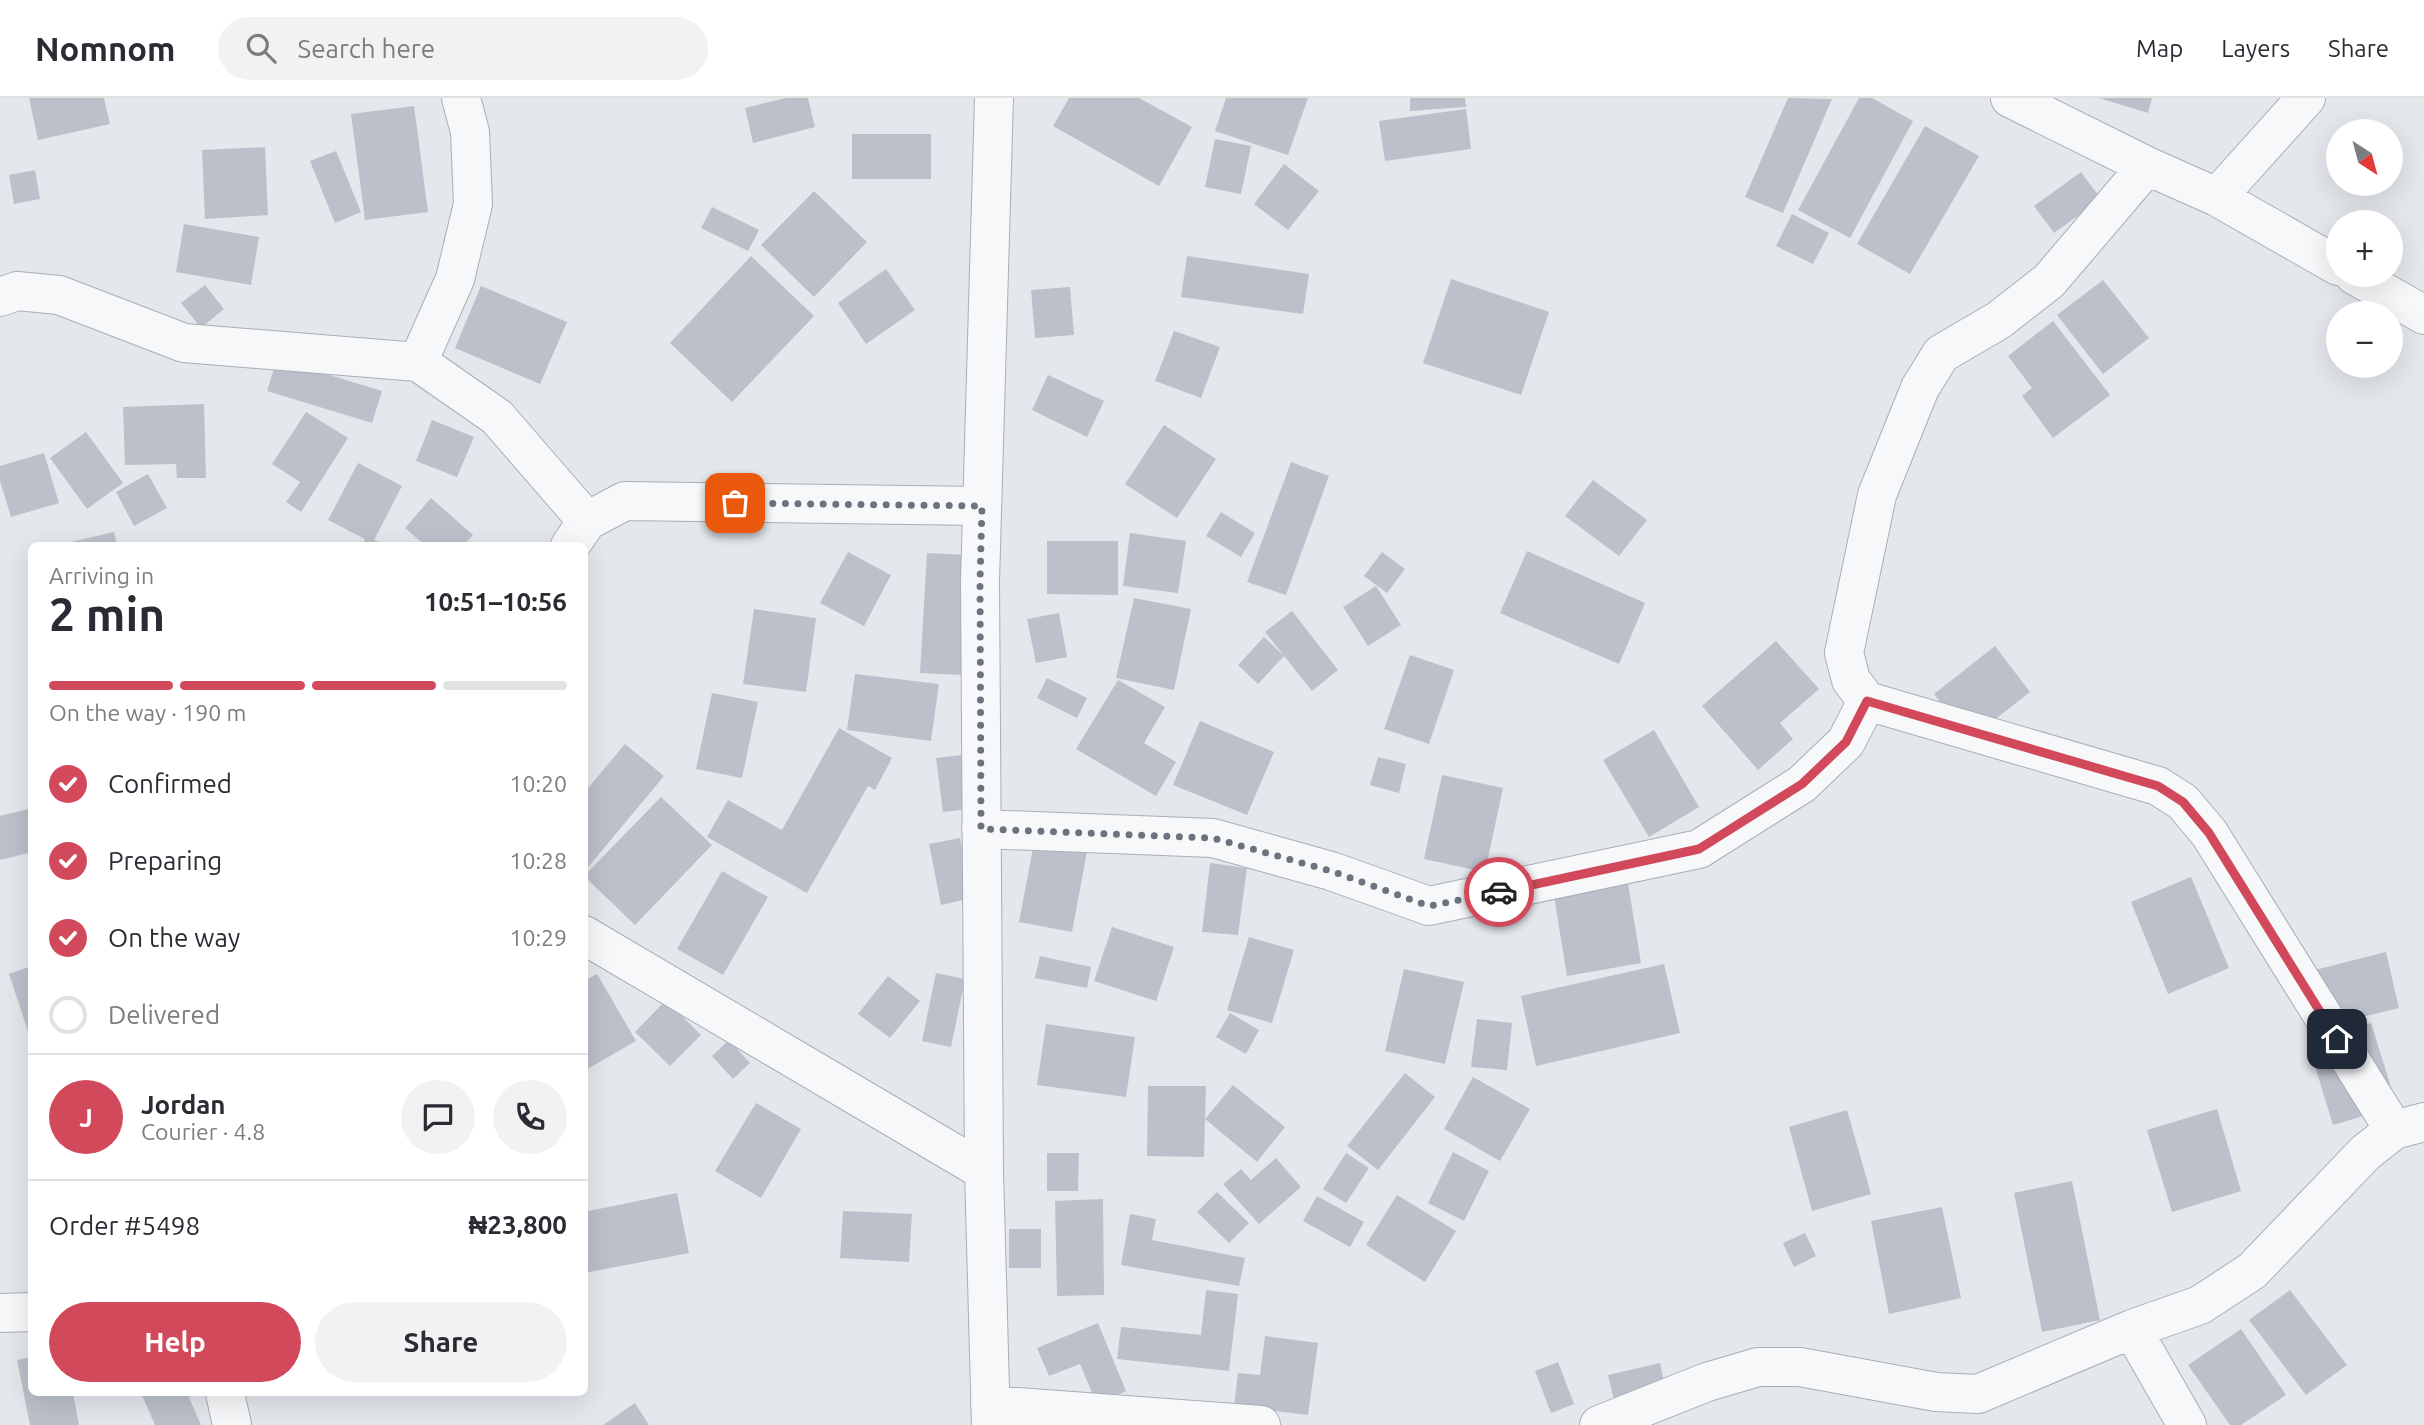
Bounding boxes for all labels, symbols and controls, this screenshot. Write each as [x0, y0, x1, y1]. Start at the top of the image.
search box [218, 17, 708, 80]
icon: search [242, 29, 280, 67]
text: Nomnom [35, 30, 176, 67]
text: Search here [298, 34, 435, 63]
text: Map [2136, 35, 2183, 62]
text: Layers [2221, 35, 2290, 62]
text: Share [2328, 35, 2389, 62]
north arrow [2326, 119, 2403, 196]
map controls [2326, 119, 2403, 378]
button: + [2326, 210, 2403, 287]
button: − [2326, 301, 2403, 378]
pin [705, 473, 765, 533]
icon: bag [716, 484, 754, 522]
text: Arriving in [49, 563, 154, 588]
text: 10:51–10:56 [424, 587, 567, 616]
text: 2 min [49, 588, 165, 640]
text: On the way · 190 m [49, 700, 246, 725]
icon: check [49, 765, 87, 803]
text: Confirmed [108, 769, 232, 798]
text: 10:20 [509, 771, 567, 796]
icon: check [49, 842, 87, 880]
text: Preparing [108, 846, 222, 875]
text: 10:28 [509, 848, 567, 873]
courier [1464, 857, 1534, 927]
icon: car [1480, 873, 1518, 911]
icon: check [49, 919, 87, 957]
text: On the way [108, 923, 240, 952]
text: 10:29 [509, 925, 567, 950]
text: Delivered [108, 1000, 220, 1029]
pin [2307, 1009, 2367, 1069]
icon: home [2318, 1020, 2356, 1058]
button: chat [401, 1080, 475, 1154]
button: phone [493, 1080, 567, 1154]
text: Jordan [141, 1090, 226, 1119]
text: J [79, 1103, 93, 1132]
text: Courier · 4.8 [141, 1119, 265, 1144]
text: ₦23,800 [469, 1210, 567, 1239]
text: Order #5498 [49, 1211, 200, 1240]
button: Help [49, 1302, 301, 1382]
button: Share [315, 1302, 567, 1382]

